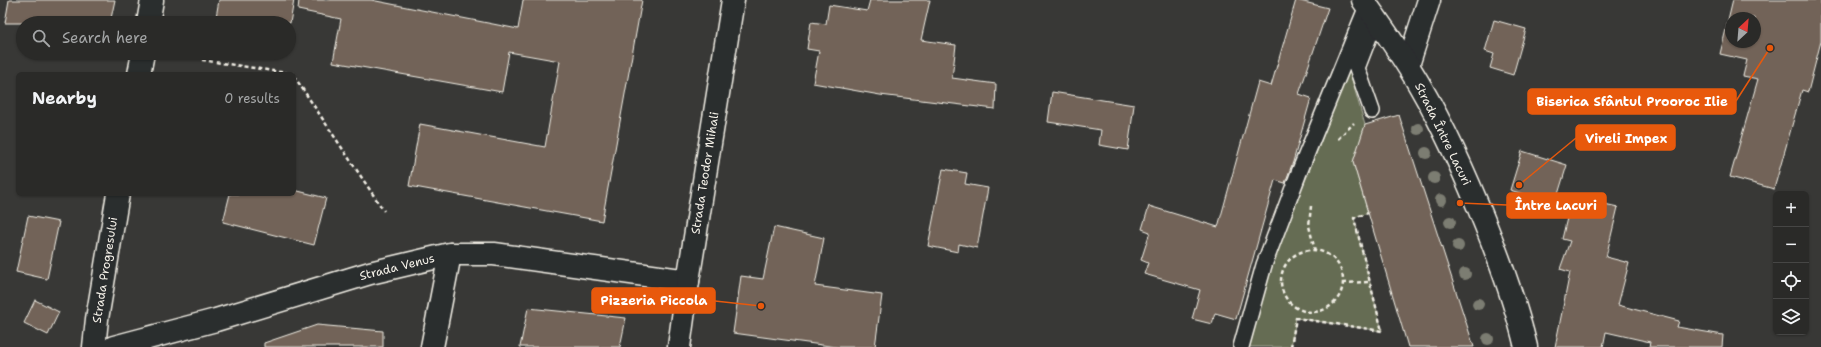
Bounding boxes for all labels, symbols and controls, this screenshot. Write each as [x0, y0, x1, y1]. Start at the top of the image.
north arrow [1725, 12, 1761, 48]
search box [16, 16, 296, 60]
icon: search [30, 27, 52, 49]
text: Search here [62, 28, 148, 48]
street label: Strada Între Lacuri [1411, 80, 1475, 188]
text: Nearby [32, 87, 97, 109]
callout: Biserica Sfântul Prooroc Ilie [1528, 89, 1736, 114]
text: 0 results [224, 90, 280, 107]
text: Biserica Sfântul Prooroc Ilie [1536, 93, 1728, 110]
street label: Strada Teodor Mihali [687, 111, 723, 235]
callout: Vireli Impex [1576, 125, 1675, 150]
text: Vireli Impex [1585, 130, 1668, 147]
map controls [1773, 191, 1809, 335]
button: + [1773, 191, 1809, 227]
callout: Între Lacuri [1507, 193, 1606, 218]
text: Între Lacuri [1515, 196, 1597, 214]
street label: Strada Progresului [89, 216, 121, 324]
button: − [1773, 227, 1809, 263]
street label: Strada Venus [358, 250, 436, 284]
button: locate [1773, 263, 1809, 299]
callout: Pizzeria Piccola [592, 288, 715, 313]
text: Pizzeria Piccola [601, 292, 708, 309]
button: layers [1773, 299, 1809, 335]

